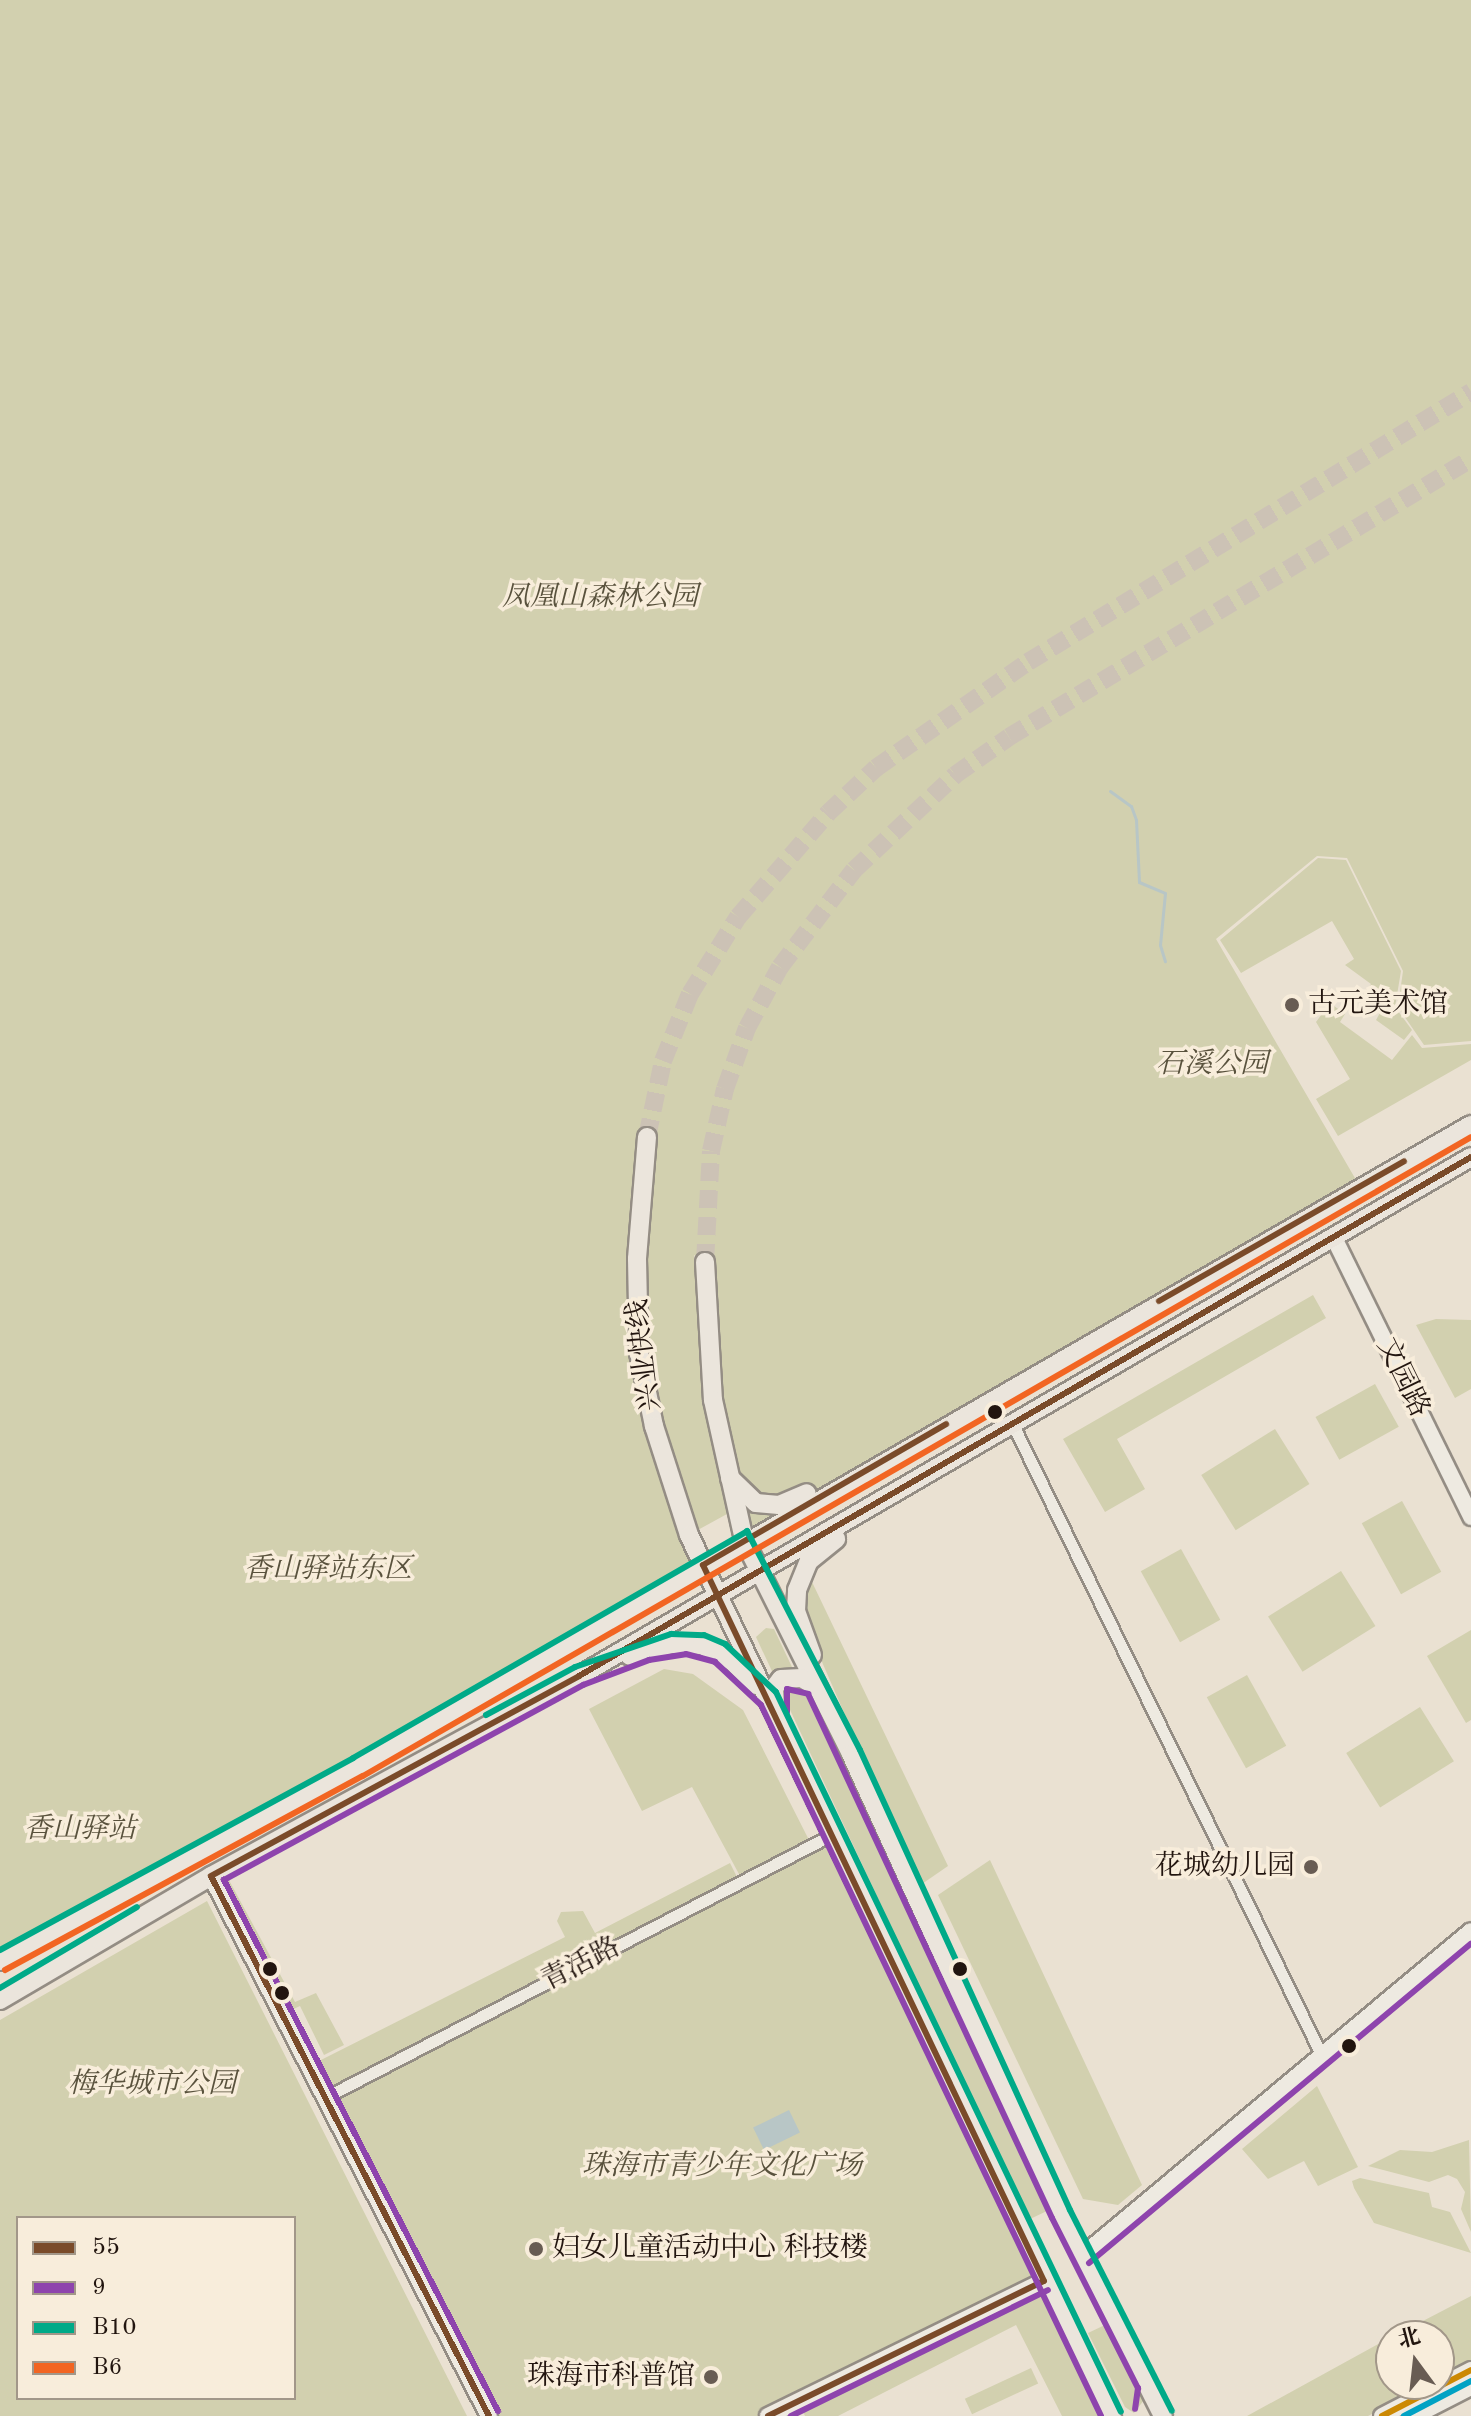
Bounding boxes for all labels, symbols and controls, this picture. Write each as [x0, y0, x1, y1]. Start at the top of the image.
park label: 凤凰山森林公园 [502, 581, 698, 615]
place label: 古元美术馆 [1308, 988, 1448, 1022]
marker: 古元美术馆 [1283, 996, 1301, 1014]
park label: 石溪公园 [1156, 1048, 1268, 1082]
street label: 兴业快线 [622, 1297, 668, 1413]
street label: 文园路 [1368, 1333, 1436, 1423]
unlabelled marker [987, 1404, 1003, 1420]
park label: 香山驿站东区 [244, 1553, 412, 1587]
park label: 香山驿站 [24, 1813, 136, 1847]
place label: 花城幼儿园 [1155, 1850, 1295, 1884]
marker: 花城幼儿园 [1302, 1858, 1320, 1876]
street label: 青活路 [536, 1931, 626, 1999]
unlabelled marker [262, 1961, 278, 1977]
unlabelled marker [952, 1961, 968, 1977]
unlabelled marker [274, 1985, 290, 2001]
unlabelled marker [1341, 2038, 1357, 2054]
park label: 梅华城市公园 [68, 2068, 236, 2102]
park label: 珠海市青少年文化广场 [582, 2150, 862, 2184]
legend [16, 2216, 296, 2400]
place label: 妇女儿童活动中心 科技楼 [552, 2232, 868, 2266]
text: 55 [92, 2236, 120, 2260]
marker: 妇女儿童活动中心 科技楼 [527, 2240, 545, 2258]
text: 9 [92, 2276, 106, 2300]
text: B10 [92, 2316, 136, 2340]
north arrow [1375, 2320, 1455, 2400]
text: 北 [1396, 2325, 1423, 2352]
text: B6 [92, 2356, 122, 2380]
place label: 珠海市科普馆 [527, 2360, 695, 2394]
marker: 珠海市科普馆 [702, 2368, 720, 2386]

